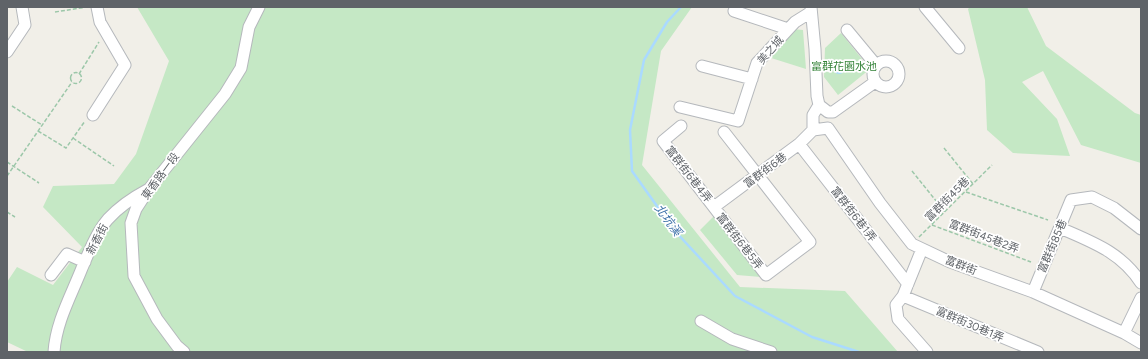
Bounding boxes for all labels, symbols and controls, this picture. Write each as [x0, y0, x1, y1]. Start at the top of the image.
street label: 美之城 [755, 34, 786, 67]
park label: 富群花園水池 [811, 60, 877, 73]
street label: 富群街6巷4弄 [663, 143, 715, 205]
street label: 東香路一段 [139, 150, 182, 202]
street label: 富群街6巷 [741, 150, 789, 191]
street label: 富群街45巷 [923, 175, 972, 224]
street label: 富群街6巷1弄 [828, 184, 879, 244]
water label: 北坑溪 [652, 201, 686, 240]
street label: 富群街6巷5弄 [714, 211, 766, 272]
street label: 富群街45巷2弄 [947, 217, 1021, 256]
street label: 富群街85巷 [1035, 217, 1070, 275]
street label: 新香街 [84, 222, 111, 257]
street label: 富群街 [943, 253, 979, 277]
street label: 富群街30巷1弄 [934, 304, 1006, 345]

